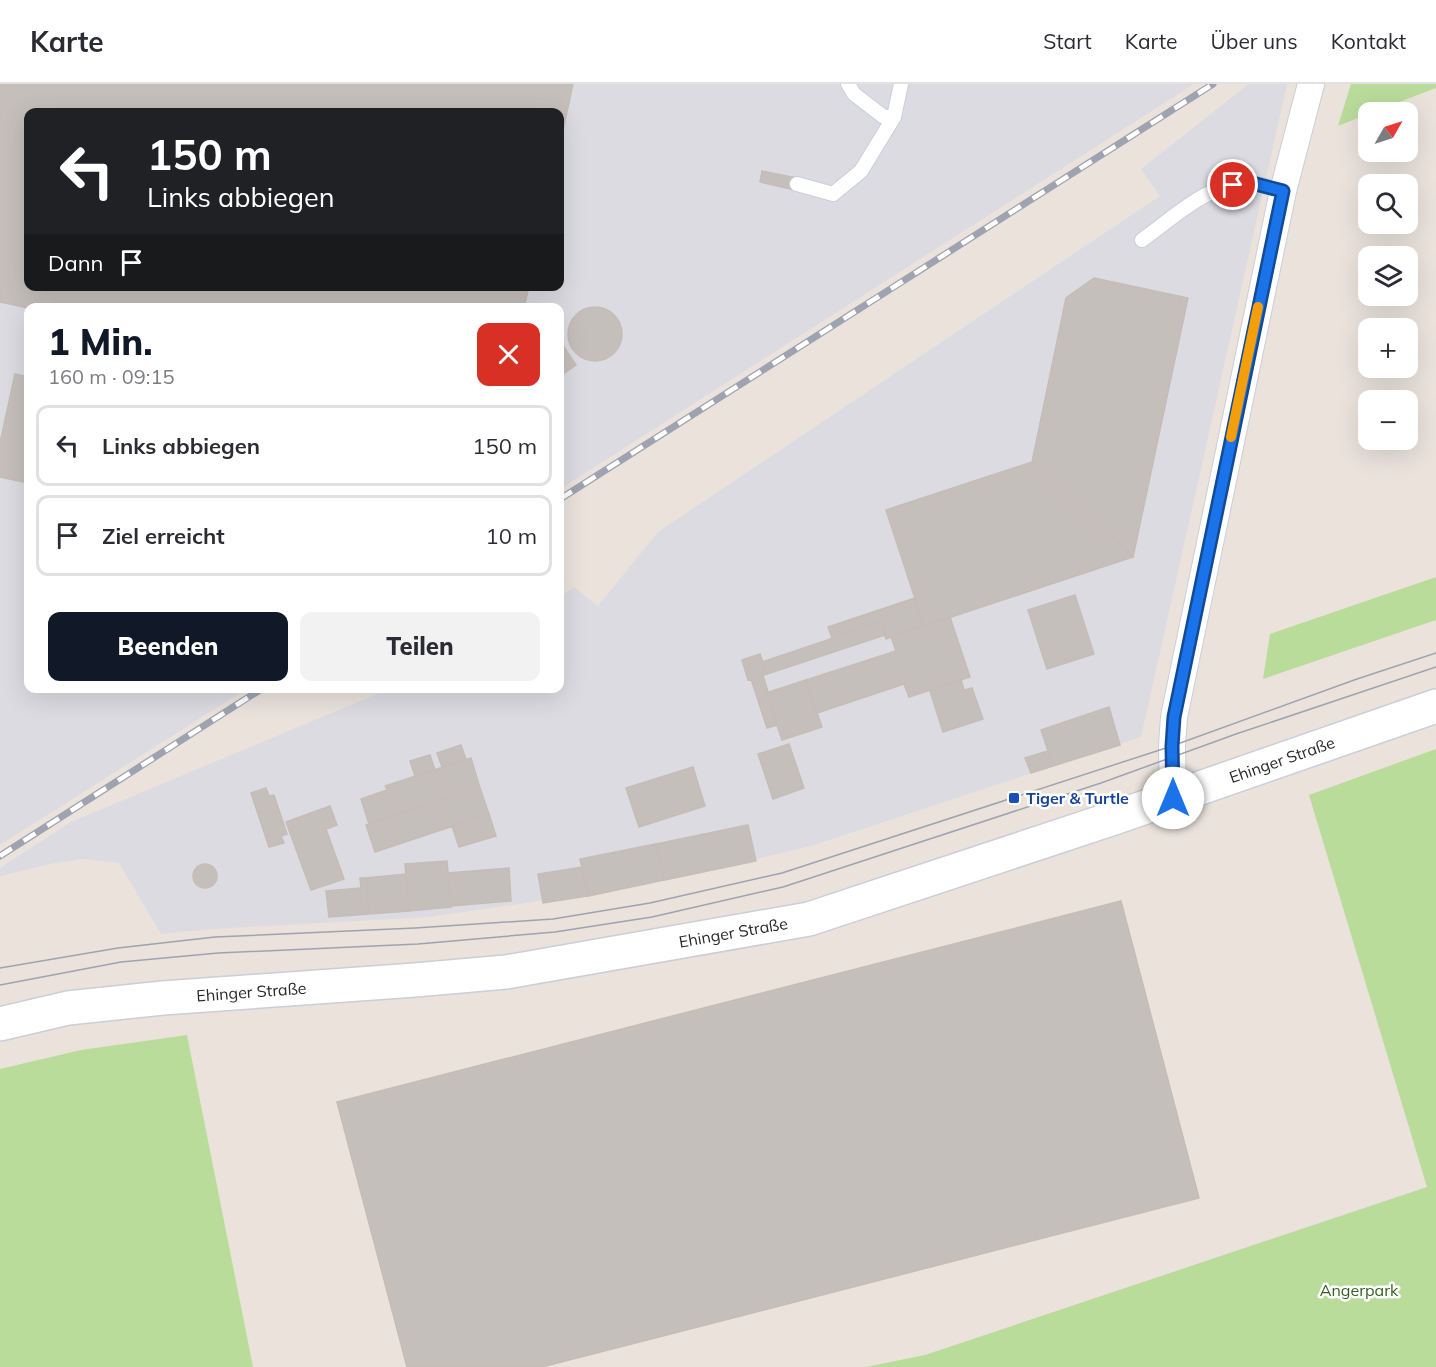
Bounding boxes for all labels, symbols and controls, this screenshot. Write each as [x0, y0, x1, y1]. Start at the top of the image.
text: Karte [30, 24, 104, 59]
text: Start [1043, 28, 1092, 54]
text: Karte [1125, 28, 1177, 54]
text: Über uns [1210, 28, 1298, 54]
text: Kontakt [1331, 28, 1406, 54]
north arrow [1358, 102, 1418, 162]
map controls [1358, 102, 1418, 450]
text: 150 m [147, 128, 272, 181]
icon: left [48, 132, 126, 210]
pin [1207, 159, 1258, 210]
icon: arrive [1216, 168, 1249, 201]
button: search [1358, 174, 1418, 234]
text: Links abbiegen [147, 180, 335, 214]
icon: arrive [115, 246, 148, 279]
button: layers [1358, 246, 1418, 306]
text: Dann [48, 249, 103, 277]
button: + [1358, 318, 1418, 378]
text: 1 Min. [48, 319, 153, 364]
button: close [477, 323, 540, 386]
text: 160 m · 09:15 [48, 364, 174, 389]
button: − [1358, 390, 1418, 450]
icon: left [51, 429, 84, 462]
text: Links abbiegen [102, 432, 260, 460]
text: 150 m [472, 432, 537, 460]
icon: arrive [51, 519, 84, 552]
text: Ziel erreicht [102, 522, 225, 550]
text: 10 m [486, 522, 537, 550]
button: Beenden [48, 612, 288, 681]
button: Teilen [300, 612, 540, 681]
street label: Ehinger Straße [1227, 732, 1337, 787]
position arrow [1141, 766, 1205, 830]
place label: Tiger & Turtle [1026, 788, 1129, 808]
marker: Tiger & Turtle [1007, 791, 1021, 805]
street label: Ehinger Straße [677, 913, 789, 952]
street label: Ehinger Straße [196, 978, 307, 1006]
park label: Angerpark [1320, 1280, 1399, 1300]

